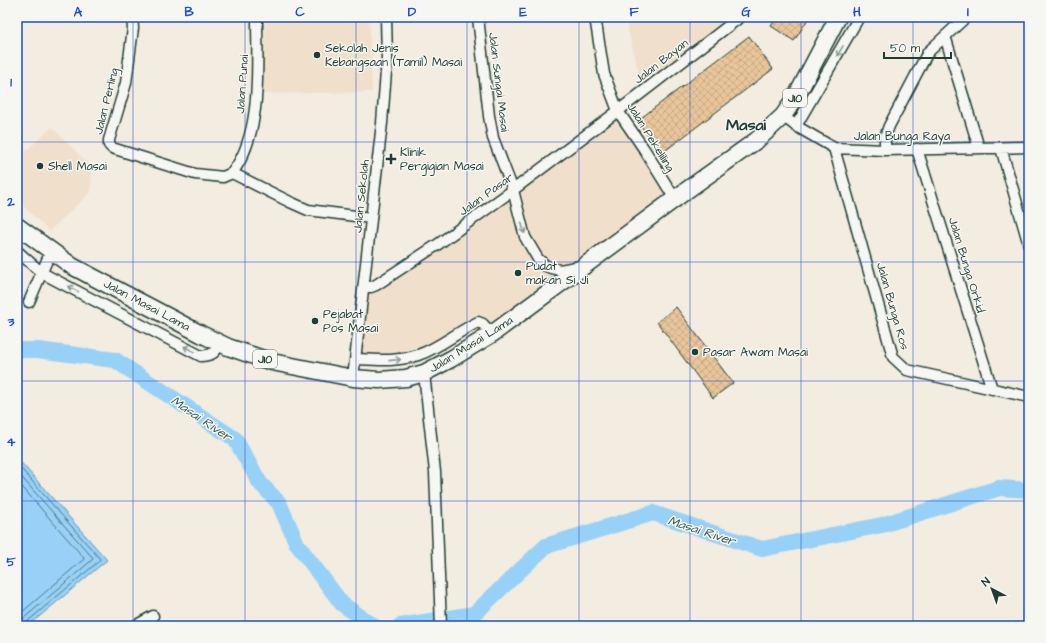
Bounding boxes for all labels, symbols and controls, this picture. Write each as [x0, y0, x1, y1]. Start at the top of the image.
text: A [74, 3, 83, 21]
text: B [184, 3, 194, 21]
text: C [295, 3, 305, 21]
text: D [408, 3, 417, 21]
text: E [519, 3, 527, 21]
text: F [629, 3, 639, 21]
text: G [741, 3, 751, 21]
text: H [853, 3, 861, 21]
text: I [967, 3, 969, 21]
street label: Jalan Sungai Masai [483, 31, 513, 133]
scale bar [884, 34, 951, 60]
street label: Jalan Bayan [631, 35, 693, 89]
place label: Sekolah Jenis Kebangsaan (Tamil) Masai [325, 40, 462, 72]
text: 50 m [890, 40, 921, 57]
one-way arrow [835, 45, 843, 57]
marker: Sekolah Jenis Kebangsaan (Tamil) Masai [312, 50, 322, 60]
street label: Jalan Punai [232, 54, 253, 114]
street label: Jalan Perling [90, 66, 124, 136]
text: 1 [10, 73, 12, 91]
road number: J10 [783, 89, 807, 107]
street label: Jalan Pekeliling [622, 99, 679, 176]
district label: Masai [726, 114, 767, 136]
street label: Jalan Bunga Raya [854, 128, 950, 146]
place label: Klinik Pergigian Masai [400, 144, 484, 176]
marker: Klinik Pergigian Masai [385, 153, 397, 165]
place label: Shell Masai [48, 158, 107, 175]
street label: Jalan Sekolah [349, 159, 374, 233]
marker: Shell Masai [35, 161, 45, 171]
street label: Jalan Pasar [456, 169, 517, 220]
text: 2 [6, 193, 15, 211]
street label: Jalan Bunga Orkid [943, 215, 989, 315]
one-way arrow [519, 221, 527, 234]
place label: Pudat makan Si Ji [526, 258, 588, 289]
street label: Jalan Bunga Ros [871, 260, 913, 352]
marker: Pudat makan Si Ji [513, 268, 523, 278]
street label: Jalan Masai Lama [100, 275, 193, 335]
one-way arrow [68, 285, 80, 293]
place label: Pejabat Pos Masai [323, 306, 378, 337]
street label: Jalan Masai Lama [426, 312, 516, 377]
text: 3 [7, 313, 15, 331]
marker: Pejabat Pos Masai [310, 316, 320, 326]
place label: Pasar Awam Masai [703, 344, 808, 361]
one-way arrow [183, 345, 195, 352]
marker: Pasar Awam Masai [690, 347, 700, 357]
road number: J10 [253, 350, 277, 368]
one-way arrow [388, 356, 401, 363]
water label: Masai River [167, 392, 237, 447]
text: 4 [7, 433, 16, 451]
water label: Masai River [666, 512, 739, 551]
text: 5 [6, 553, 16, 571]
north arrow [972, 569, 1012, 609]
text: N [978, 574, 993, 590]

